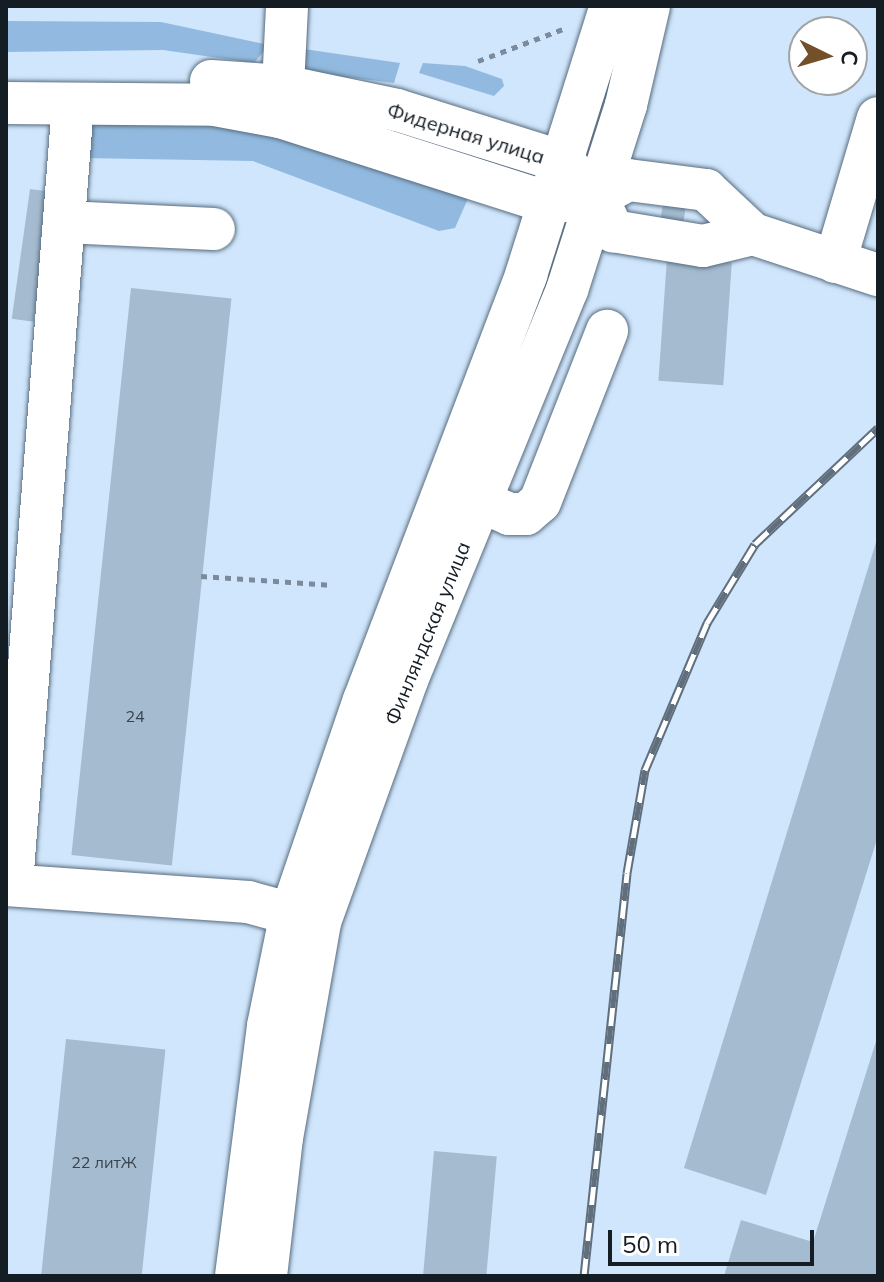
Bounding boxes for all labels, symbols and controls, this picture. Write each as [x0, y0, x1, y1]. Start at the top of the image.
north arrow [788, 16, 868, 96]
text: С [835, 49, 865, 67]
street label: Фидерная улица [384, 98, 548, 168]
street label: Финляндская улица [379, 538, 475, 728]
house number: 24 [125, 706, 145, 726]
house number: 22 литЖ [71, 1152, 137, 1172]
scale bar [612, 1214, 818, 1264]
text: 50 m [622, 1229, 678, 1259]

